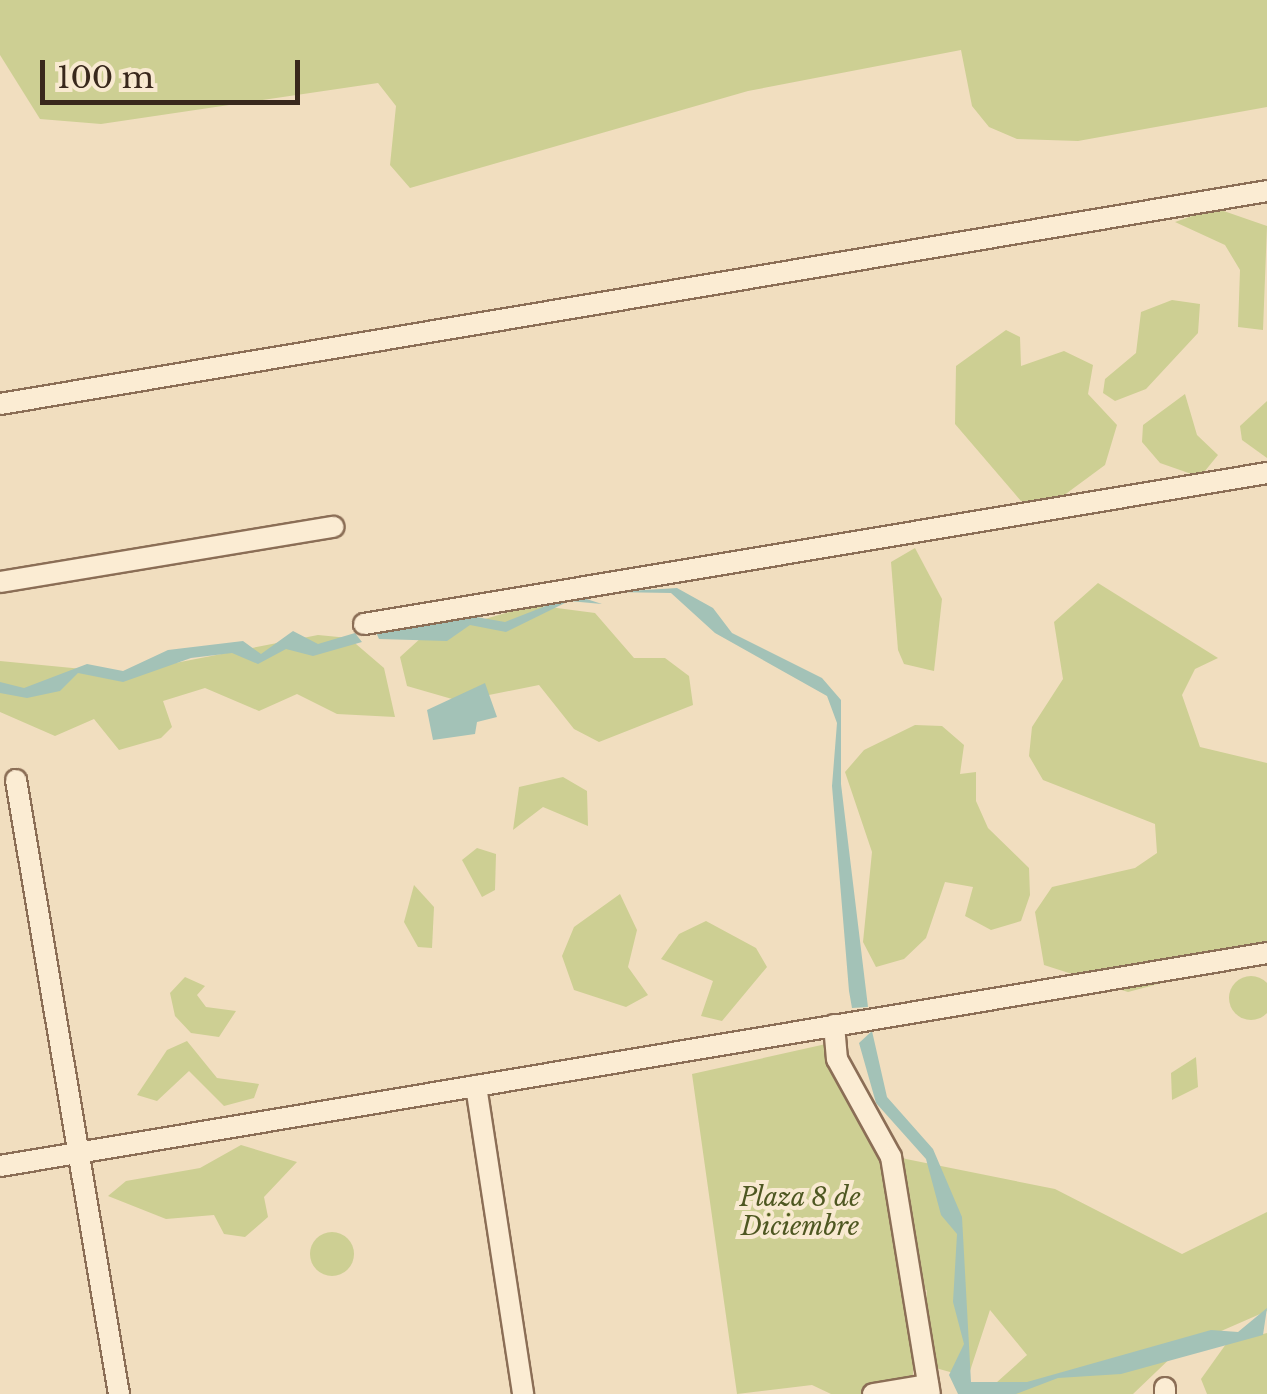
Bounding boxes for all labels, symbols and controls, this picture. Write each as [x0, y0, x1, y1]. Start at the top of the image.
scale bar [45, 40, 305, 102]
text: 100 m [57, 59, 154, 96]
park label: Plaza 8 de Diciembre [739, 1184, 861, 1243]

